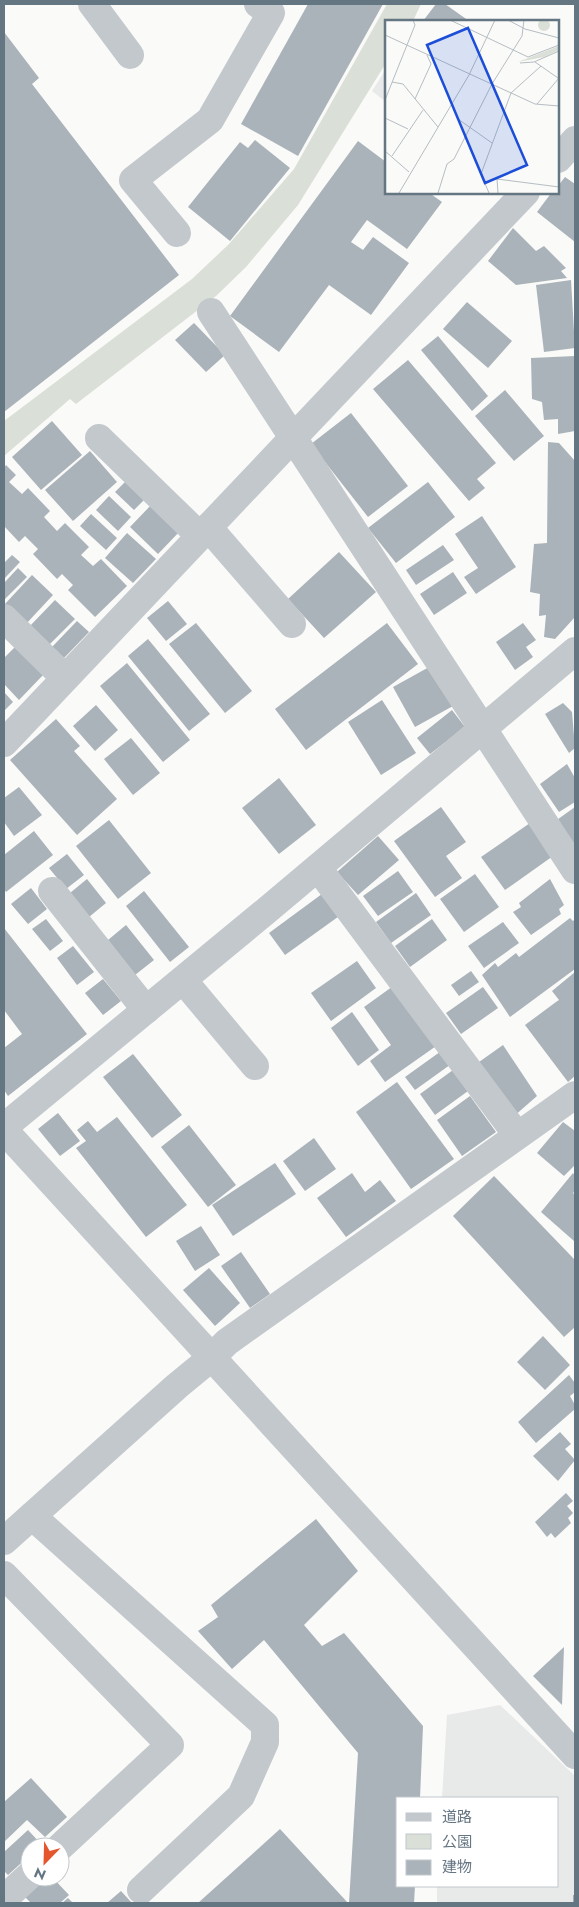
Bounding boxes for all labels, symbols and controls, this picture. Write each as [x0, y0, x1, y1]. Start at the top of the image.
inset map [385, 20, 559, 194]
legend [396, 1797, 559, 1887]
text: 道路 [442, 1806, 472, 1828]
text: 公園 [442, 1831, 472, 1853]
north arrow [20, 1837, 70, 1887]
text: 建物 [442, 1856, 472, 1878]
text: N [31, 1863, 49, 1885]

